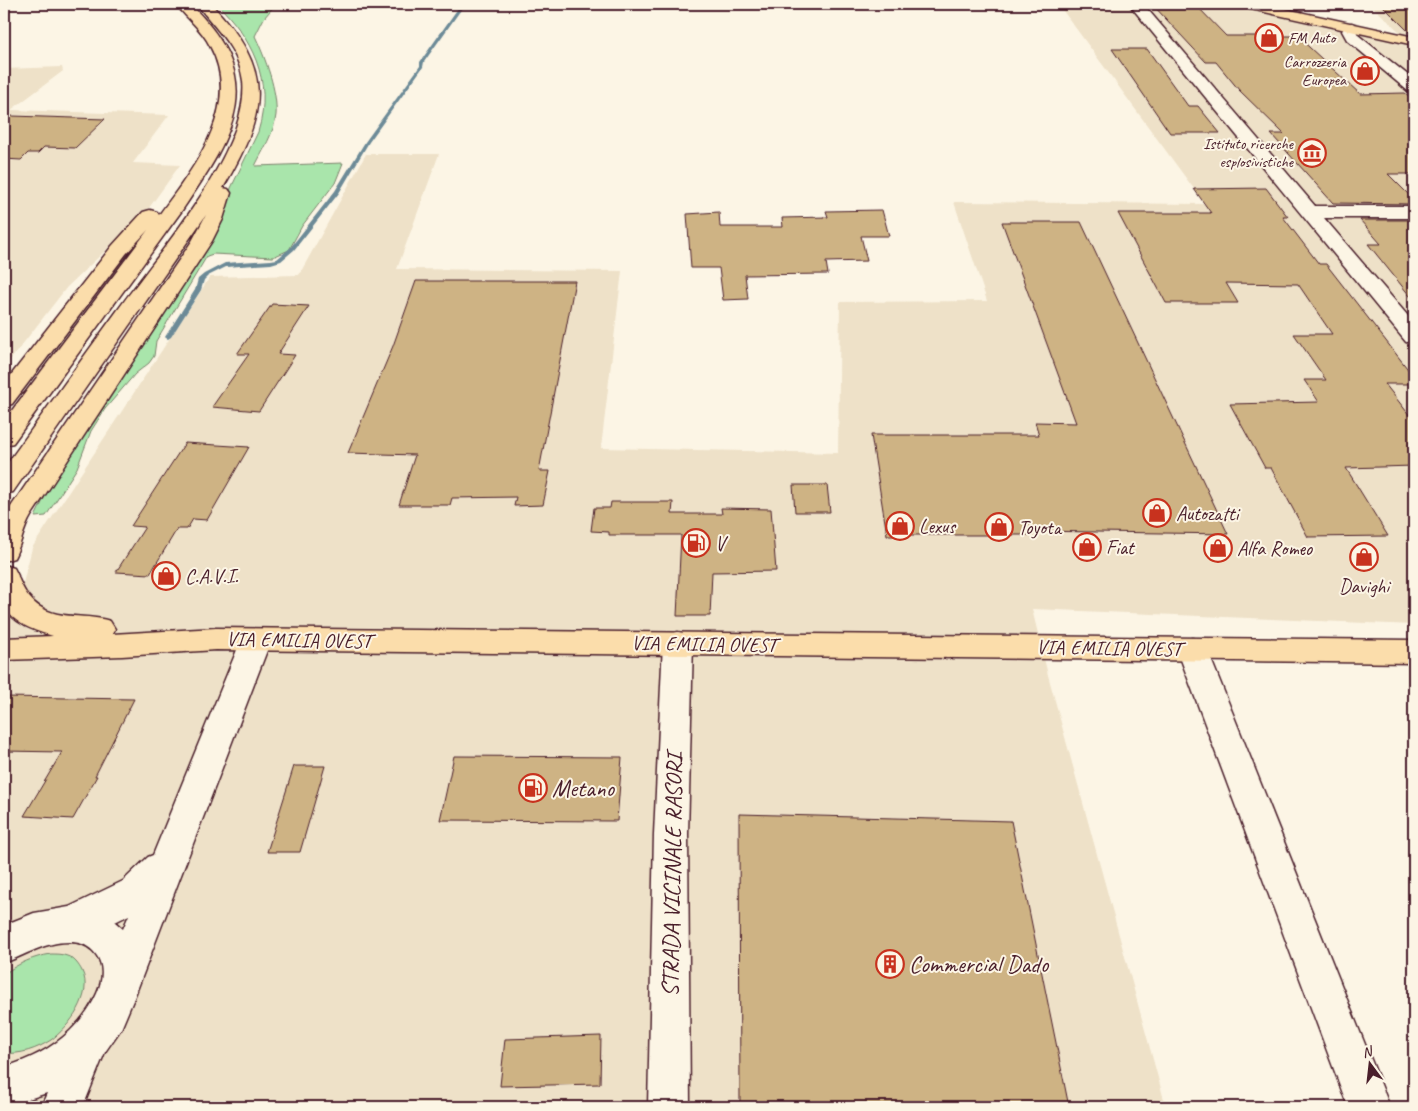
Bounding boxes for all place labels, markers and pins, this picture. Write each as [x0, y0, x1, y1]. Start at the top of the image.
shop icon: FM Auto [1254, 23, 1284, 53]
place label: FM Auto [1288, 28, 1337, 48]
place label: Carrozzeria Europea [1284, 52, 1348, 90]
shop icon: Carrozzeria Europea [1350, 56, 1380, 86]
place label: Istituto ricerche esplosivistiche [1203, 134, 1295, 172]
museum icon: Istituto ricerche esplosivistiche [1297, 138, 1327, 168]
shop icon: Autozatti [1142, 498, 1172, 528]
place label: Autozatti [1176, 501, 1241, 526]
shop icon: Lexus [885, 511, 915, 541]
shop icon: Toyota [984, 512, 1014, 542]
place label: Lexus [919, 514, 957, 539]
place label: Toyota [1018, 515, 1063, 540]
fuel station icon: V [681, 528, 711, 558]
place label: V [715, 531, 729, 556]
shop icon: Fiat [1072, 532, 1102, 562]
shop icon: Alfa Romeo [1203, 533, 1233, 563]
place label: Fiat [1106, 535, 1136, 560]
place label: Alfa Romeo [1237, 536, 1313, 561]
shop icon: Davighi [1349, 542, 1379, 572]
shop icon: C.A.V.I. [151, 561, 181, 591]
place label: C.A.V.I. [185, 564, 239, 589]
place label: Davighi [1339, 574, 1391, 599]
fuel station icon: Metano [518, 773, 548, 803]
place label: Metano [552, 773, 615, 803]
building icon: Commercial Dado [875, 949, 905, 979]
place label: Commercial Dado [909, 949, 1050, 979]

